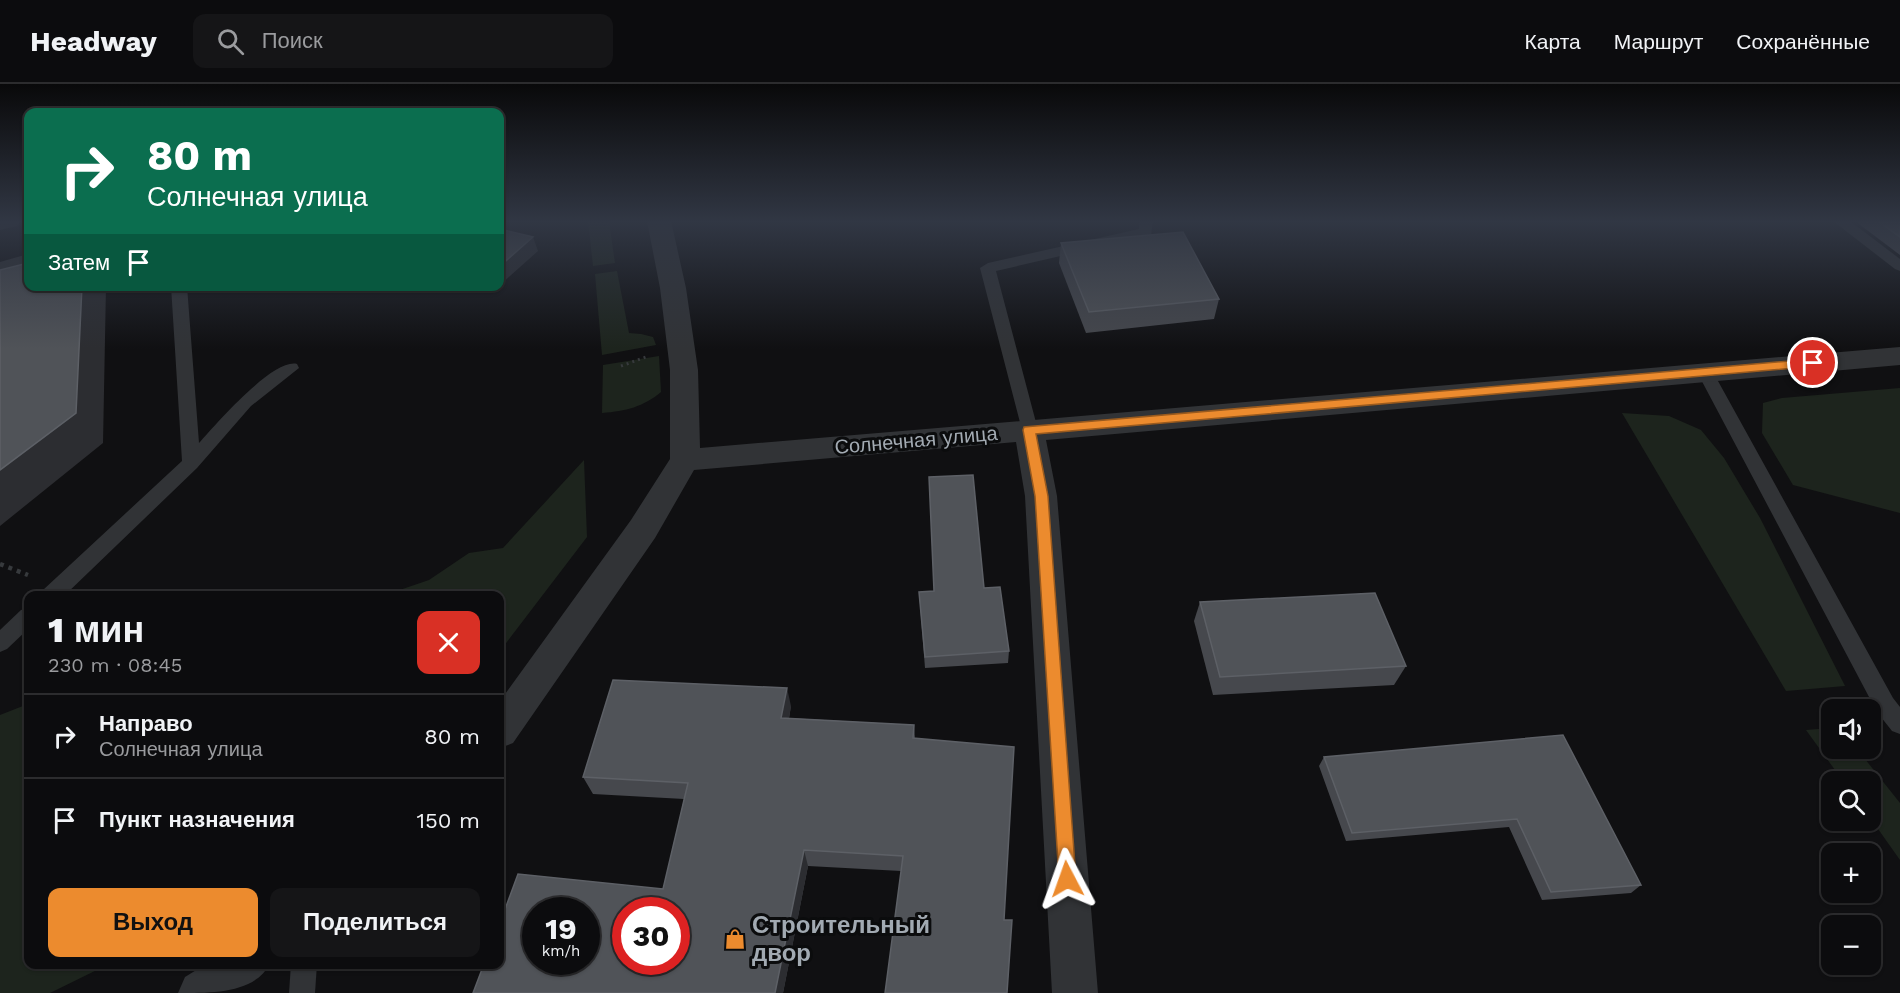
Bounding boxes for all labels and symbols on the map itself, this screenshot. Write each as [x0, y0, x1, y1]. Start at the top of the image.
pin [1787, 337, 1838, 388]
street label: Солнечная улица [833, 421, 999, 459]
position arrow [1035, 847, 1099, 911]
speed limit sign: 30 [612, 897, 690, 975]
place label: Строительный двор [752, 911, 930, 967]
shop icon: Строительный двор [723, 927, 747, 951]

